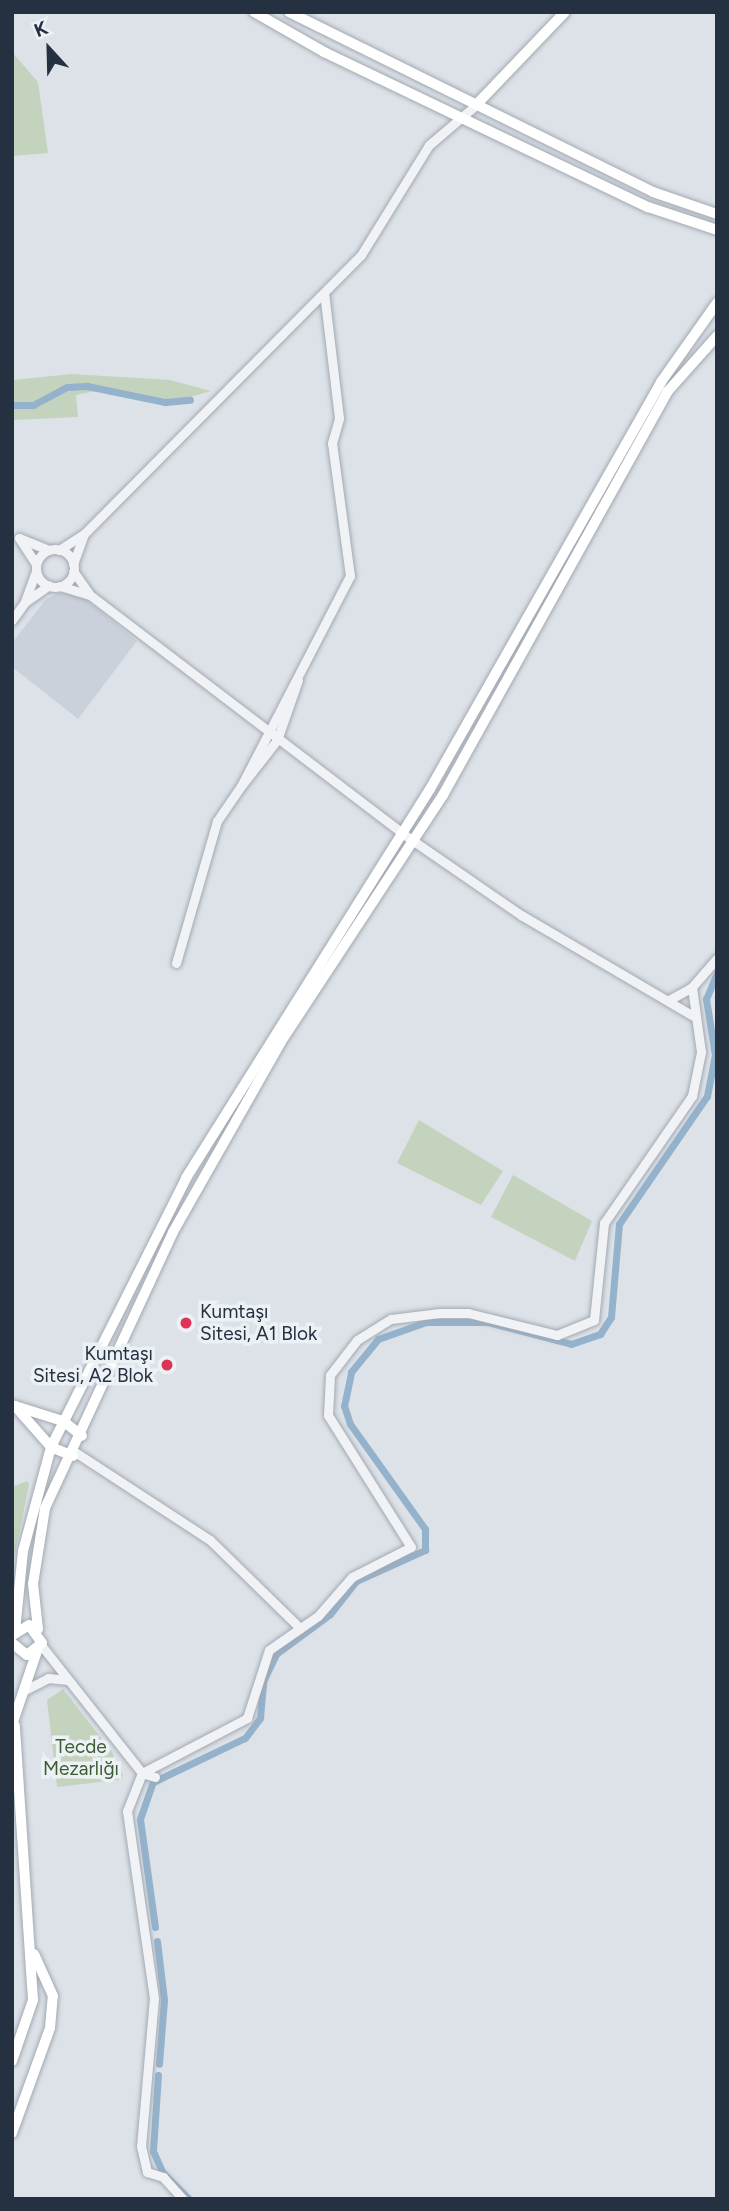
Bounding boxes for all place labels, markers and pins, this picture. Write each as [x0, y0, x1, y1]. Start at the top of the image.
place label: Kumtaşı Sitesi, A1 Blok [200, 1301, 317, 1345]
marker: Kumtaşı Sitesi, A1 Blok [178, 1315, 194, 1331]
place label: Kumtaşı Sitesi, A2 Blok [33, 1343, 153, 1387]
marker: Kumtaşı Sitesi, A2 Blok [159, 1357, 175, 1373]

